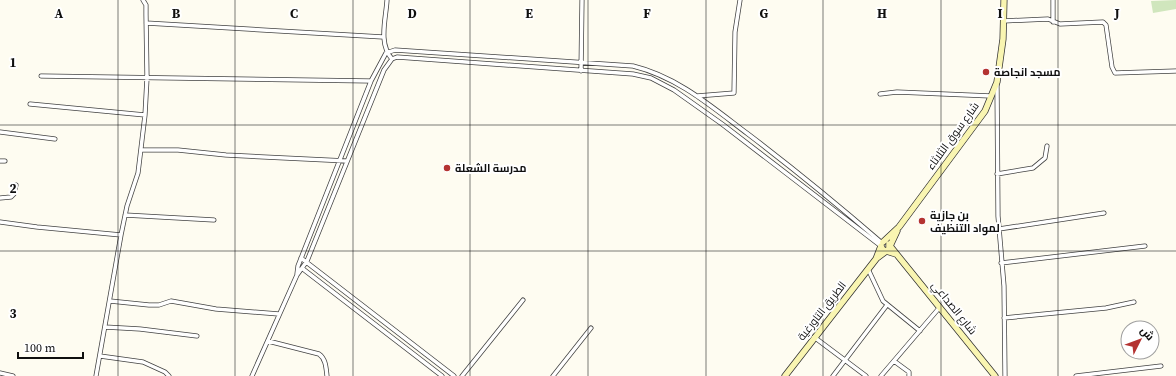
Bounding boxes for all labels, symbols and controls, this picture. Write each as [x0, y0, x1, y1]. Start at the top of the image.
text: A [55, 5, 64, 22]
text: B [172, 5, 181, 22]
text: C [290, 5, 298, 22]
text: D [407, 5, 417, 22]
text: E [525, 5, 533, 22]
text: F [643, 5, 651, 22]
text: G [760, 5, 769, 22]
text: H [877, 5, 887, 22]
text: I [997, 5, 1003, 22]
text: J [1113, 5, 1120, 22]
text: 1 [9, 54, 17, 71]
place label: مسجد انجاصة [994, 65, 1061, 80]
marker: مسجد انجاصة [981, 67, 991, 77]
street label: شارع سوق الثلاثاء [923, 99, 983, 173]
place label: مدرسة الشعلة [455, 161, 526, 176]
marker: مدرسة الشعلة [442, 163, 452, 173]
text: 2 [9, 180, 17, 197]
place label: بن جازية لمواد التنظيف [930, 208, 1000, 236]
marker: بن جازية لمواد التنظيف [917, 216, 927, 226]
street label: الطريق التاورغية [794, 278, 850, 344]
street label: شارع الصداعي [927, 278, 980, 338]
text: 3 [9, 305, 17, 322]
north arrow [1120, 320, 1160, 360]
text: ش [1137, 323, 1157, 344]
scale bar [18, 334, 83, 360]
text: 100 m [24, 340, 56, 356]

